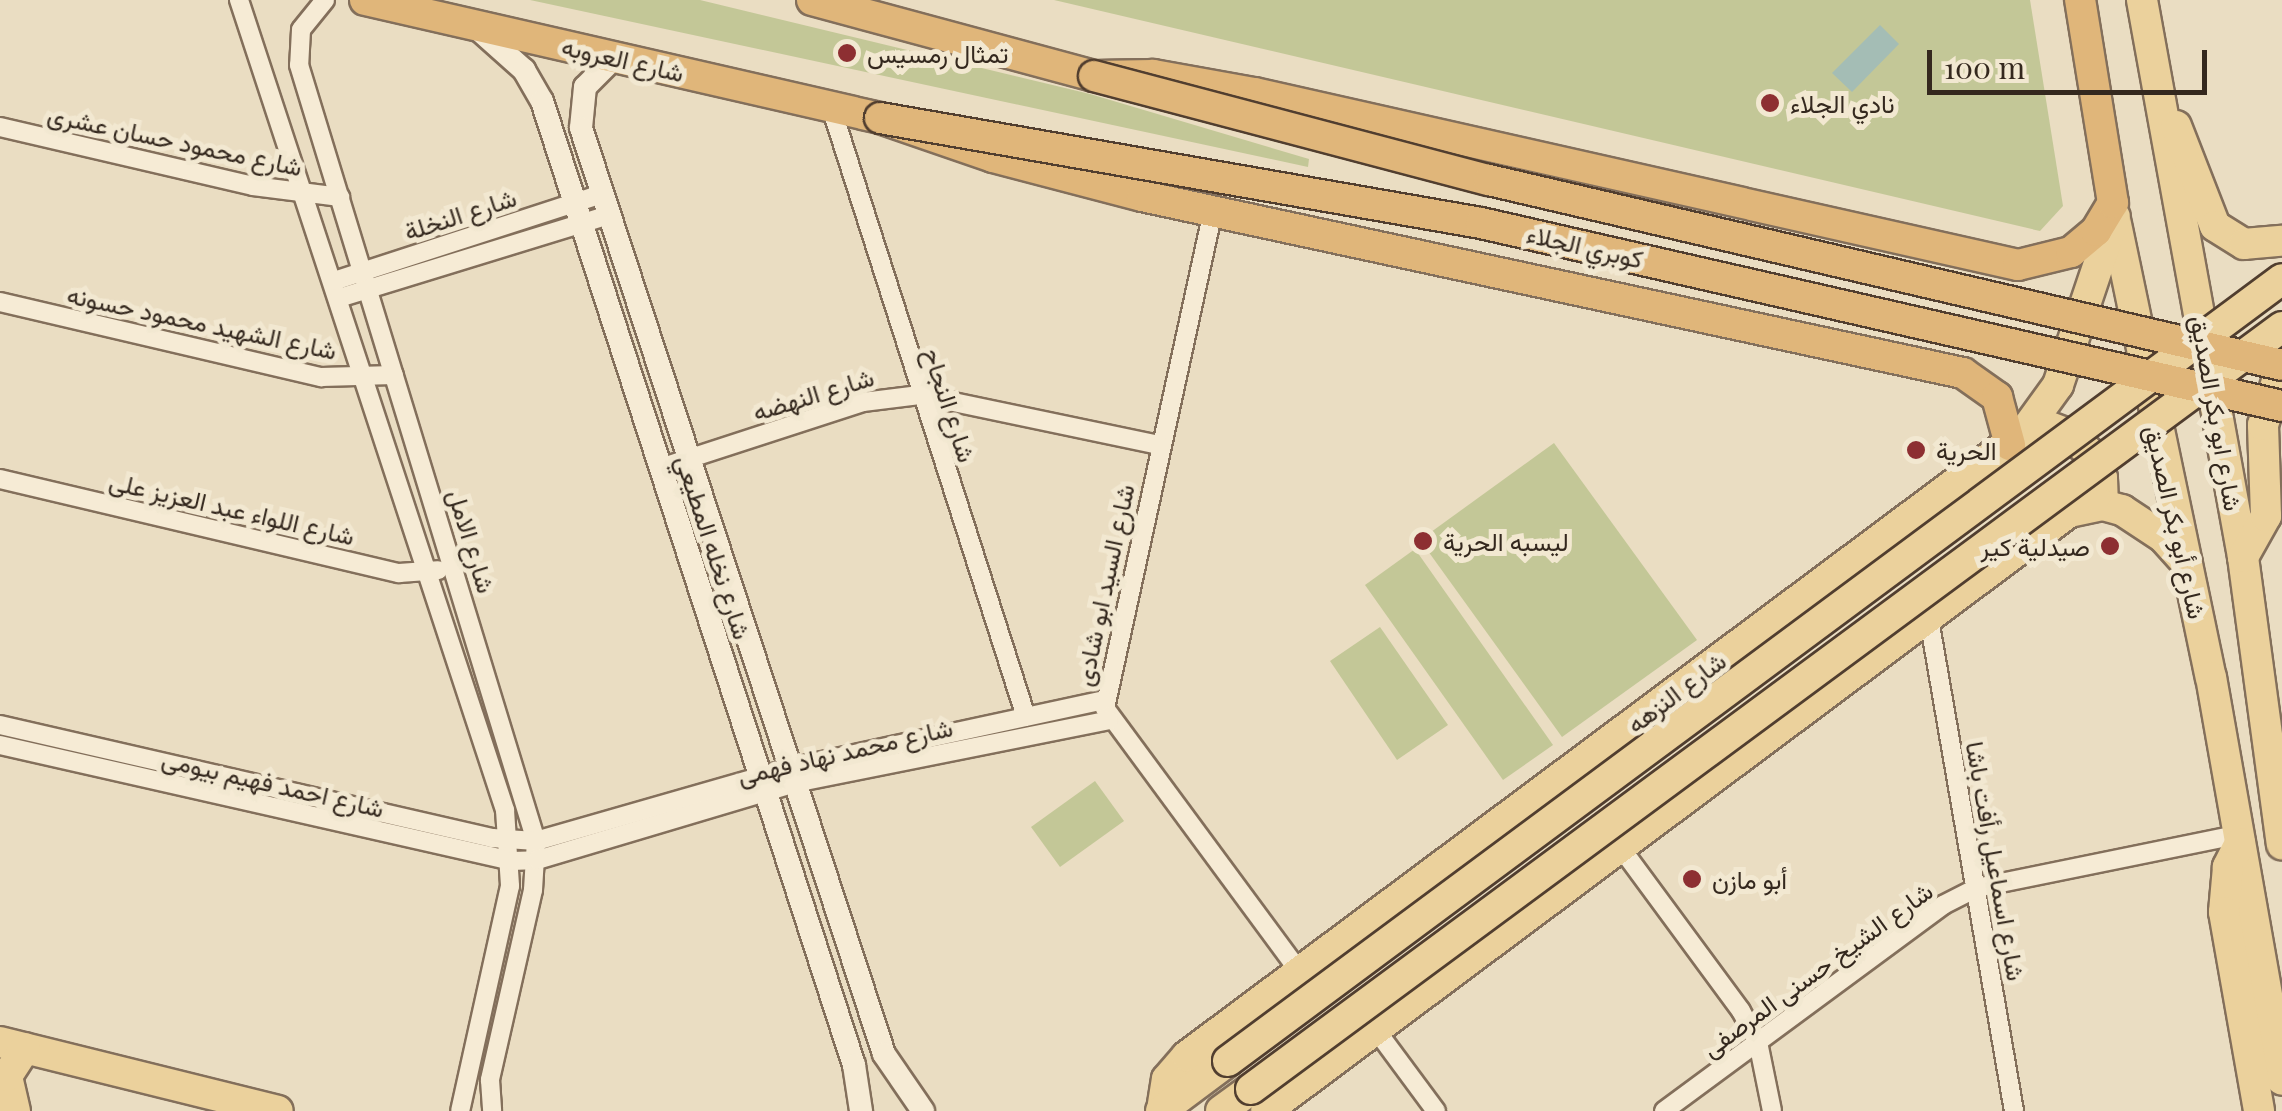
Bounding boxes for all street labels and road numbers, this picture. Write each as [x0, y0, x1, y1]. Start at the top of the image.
street label: شارع العروبه [559, 30, 687, 88]
street label: شارع محمود حسان عشرى [45, 98, 305, 182]
street label: شارع النخلة [400, 182, 520, 246]
street label: كوبري الجلاء [1524, 218, 1646, 274]
street label: شارع الشهيد محمود حسونه [65, 279, 339, 365]
street label: شارع ابو بكر الصديق [2185, 313, 2249, 513]
street label: شارع النجاح [917, 344, 983, 466]
street label: شارع النهضه [749, 361, 877, 427]
street label: شارع أبو بكر الصديق [2139, 422, 2213, 622]
street label: شارع نخله المطيعي [670, 451, 758, 643]
street label: شارع اللواء عبد العزيز على [107, 465, 357, 551]
street label: شارع السيد ابو شادى [1068, 481, 1140, 689]
street label: شارع الامل [442, 486, 502, 596]
street label: شارع النزهه [1621, 645, 1731, 739]
street label: شارع محمد نهاد فهمى [735, 712, 955, 790]
street label: شارع اسماعيل رأفت باشا [1960, 739, 2032, 983]
street label: شارع احمد فهيم بيومى [159, 743, 387, 823]
street label: شارع الشيخ حسنى المرصفى [1696, 875, 1938, 1063]

